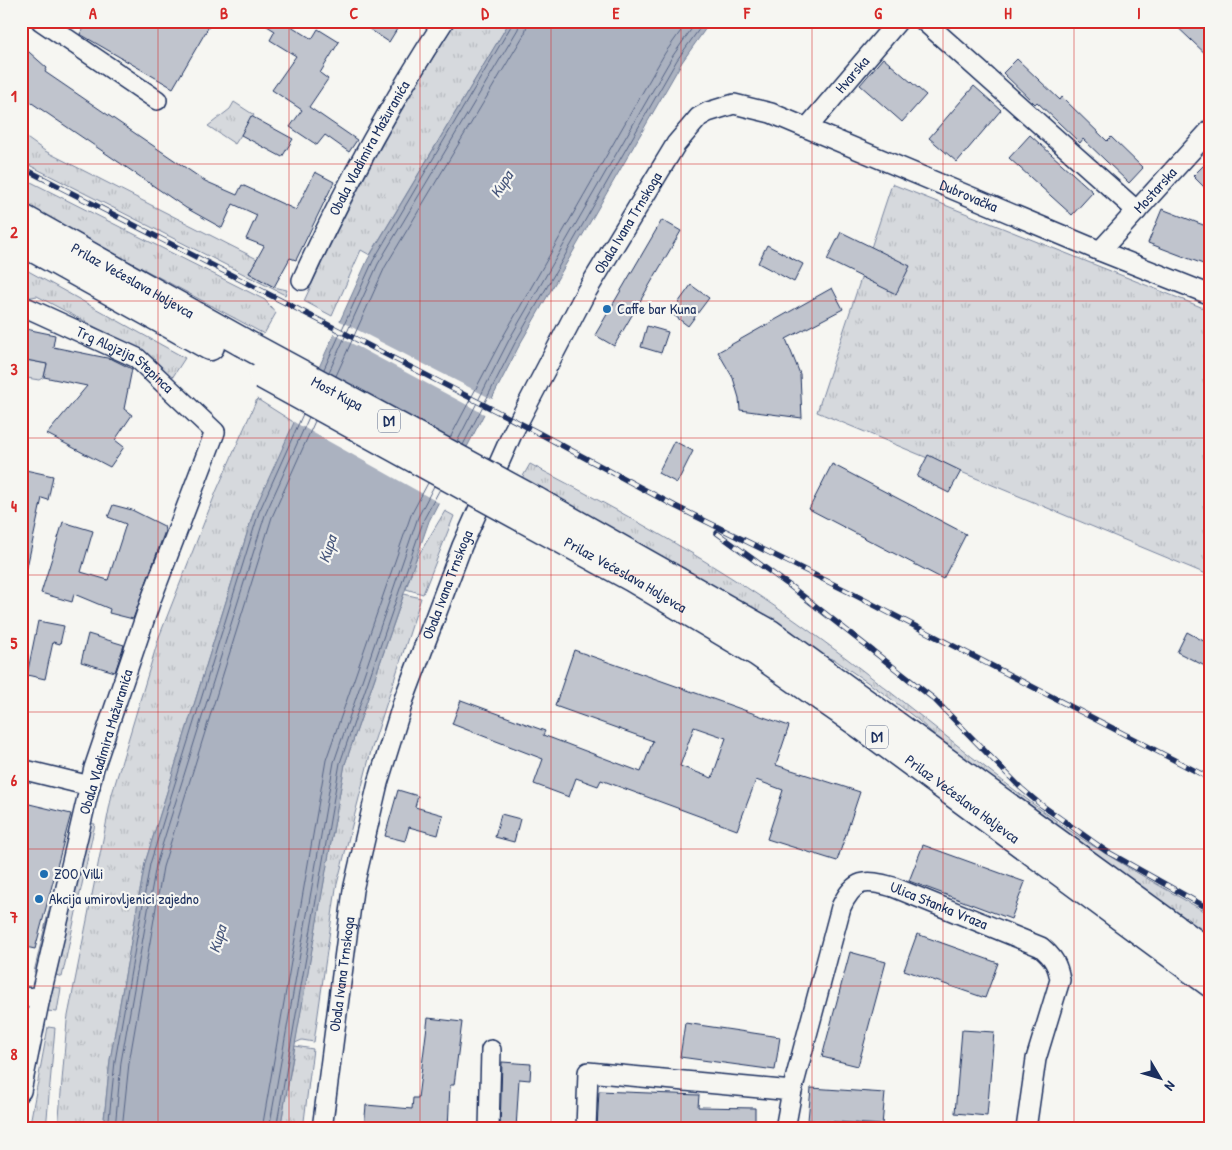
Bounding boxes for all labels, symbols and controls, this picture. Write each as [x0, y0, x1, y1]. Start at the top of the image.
text: A [89, 2, 97, 24]
text: B [220, 2, 228, 24]
text: C [350, 2, 359, 24]
text: D [481, 2, 489, 24]
text: E [612, 2, 620, 24]
text: F [743, 2, 751, 24]
text: G [874, 2, 882, 24]
text: H [1004, 2, 1012, 24]
text: I [1137, 2, 1141, 24]
street label: Hvarska [830, 51, 874, 97]
street label: Obala Vladimira Mažuranića [323, 77, 414, 219]
text: 1 [11, 85, 17, 107]
street label: Mostarska [1128, 162, 1181, 218]
water label: Kupa [484, 165, 519, 202]
street label: Obala Ivana Trnskoga [589, 168, 667, 278]
street label: Dubrovačka [937, 174, 1001, 217]
text: 2 [10, 221, 18, 243]
street label: Prilaz Većeslava Holjevca [68, 237, 198, 323]
place label: Caffe bar Kuna [617, 298, 696, 319]
marker: Caffe bar Kuna [601, 303, 613, 315]
street label: Trg Alojzija Stepinca [73, 321, 179, 398]
text: 3 [10, 358, 18, 380]
street label: Most Kupa [308, 371, 367, 416]
road number: D1 [378, 410, 400, 432]
text: 4 [11, 495, 17, 517]
street label: Obala Ivana Trnskoga [417, 526, 478, 642]
water label: Kupa [312, 531, 342, 566]
street label: Prilaz Većeslava Holjevca [561, 531, 691, 618]
text: 5 [11, 632, 18, 654]
street label: Obala Vladimira Mažuranića [73, 667, 138, 817]
road number: D1 [866, 726, 888, 749]
street label: Prilaz Većeslava Holjevca [901, 749, 1024, 848]
text: 6 [11, 769, 18, 791]
place label: ZOO Villi [54, 863, 103, 884]
marker: ZOO Villi [38, 868, 50, 880]
street label: Ulica Stanka Vraza [887, 876, 991, 934]
place label: Akcija umirovljenici zajedno [49, 888, 199, 909]
marker: Akcija umirovljenici zajedno [33, 893, 45, 905]
text: 7 [9, 906, 18, 928]
street label: Obala Ivana Trnskoga [324, 915, 359, 1033]
water label: Kupa [203, 921, 232, 955]
text: 8 [11, 1043, 18, 1065]
north arrow [1134, 1052, 1184, 1102]
text: N [1161, 1078, 1180, 1096]

